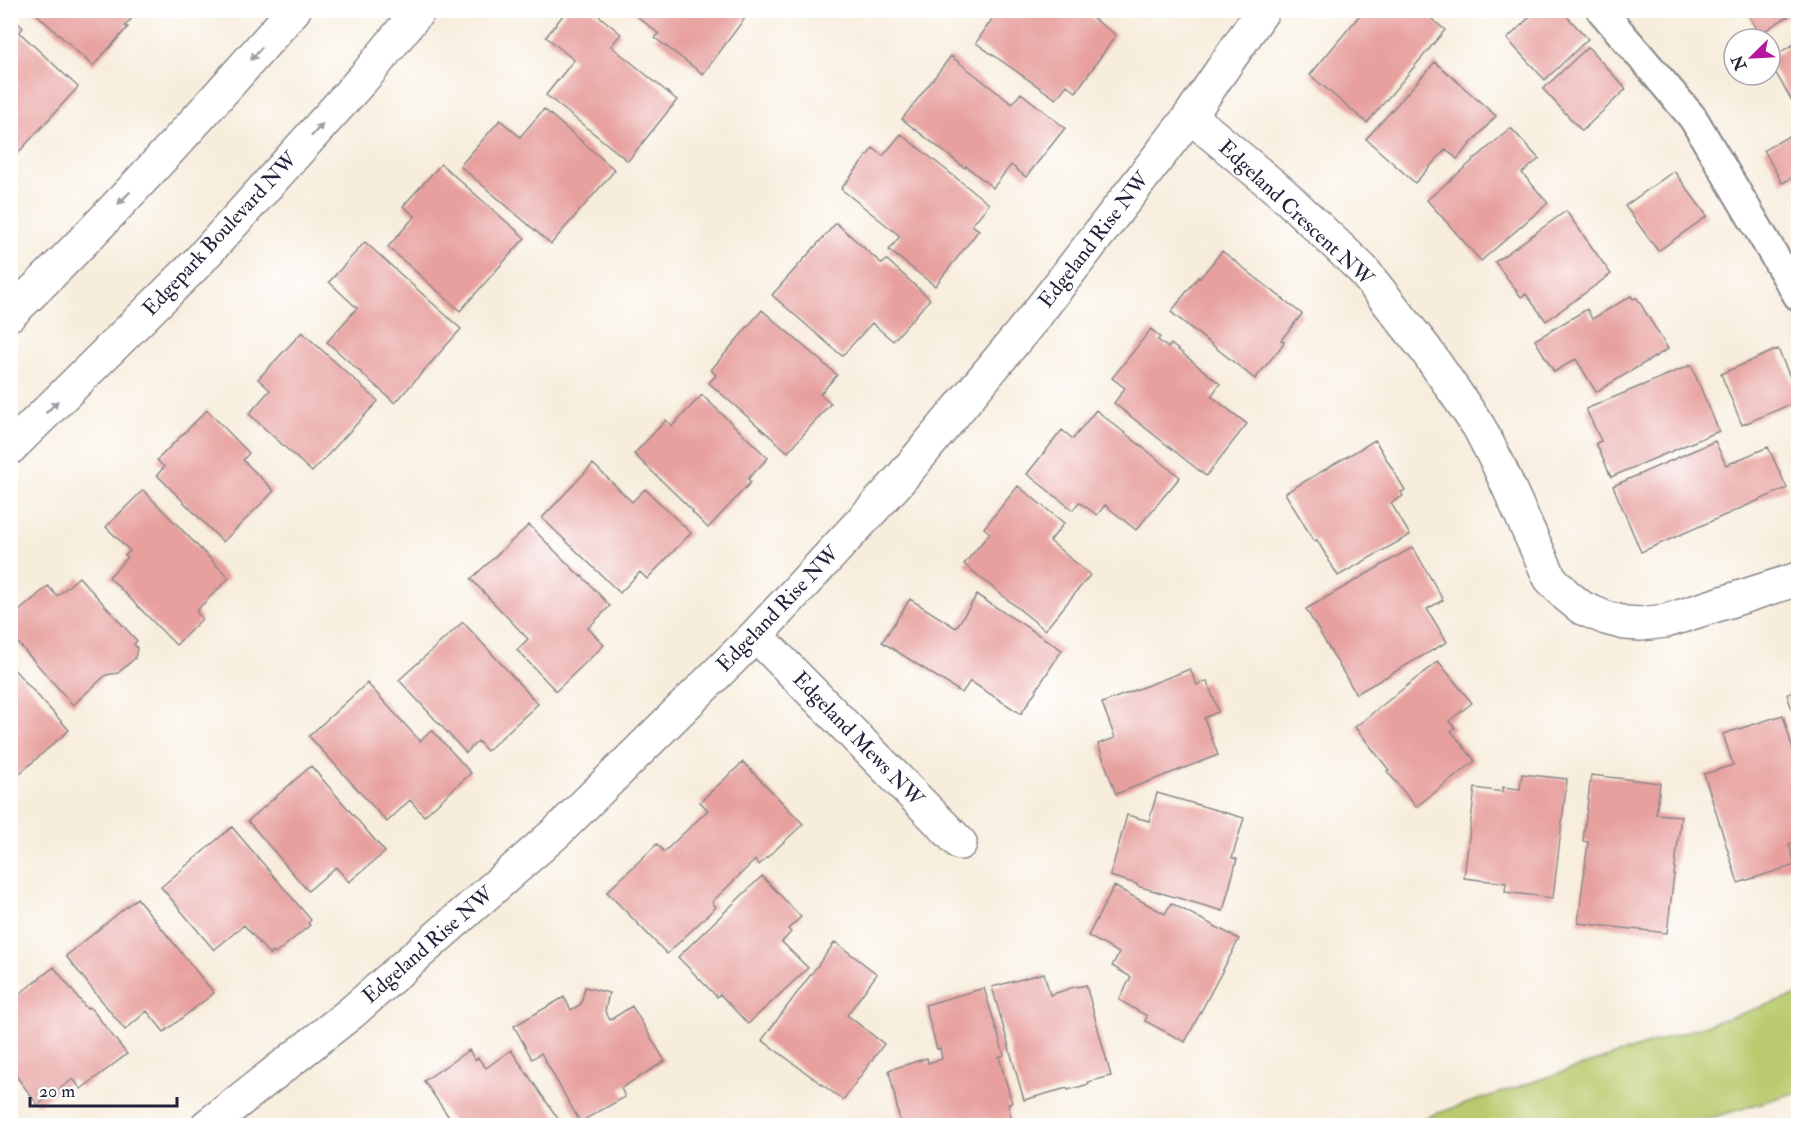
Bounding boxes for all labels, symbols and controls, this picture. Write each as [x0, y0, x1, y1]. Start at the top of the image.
north arrow [1722, 27, 1782, 87]
one-way arrow [249, 47, 262, 62]
text: N [1727, 51, 1752, 74]
one-way arrow [310, 122, 324, 137]
street label: Edgeland Crescent NW [1213, 134, 1380, 292]
street label: Edgepark Boulevard NW [137, 146, 304, 322]
street label: Edgeland Rise NW [1032, 166, 1156, 313]
one-way arrow [117, 191, 131, 206]
one-way arrow [45, 400, 59, 414]
street label: Edgeland Rise NW [711, 540, 846, 678]
street label: Edgeland Mews NW [787, 666, 930, 813]
street label: Edgeland Rise NW [357, 880, 500, 1009]
scale bar [30, 1070, 177, 1108]
text: 20 m [39, 1080, 75, 1103]

